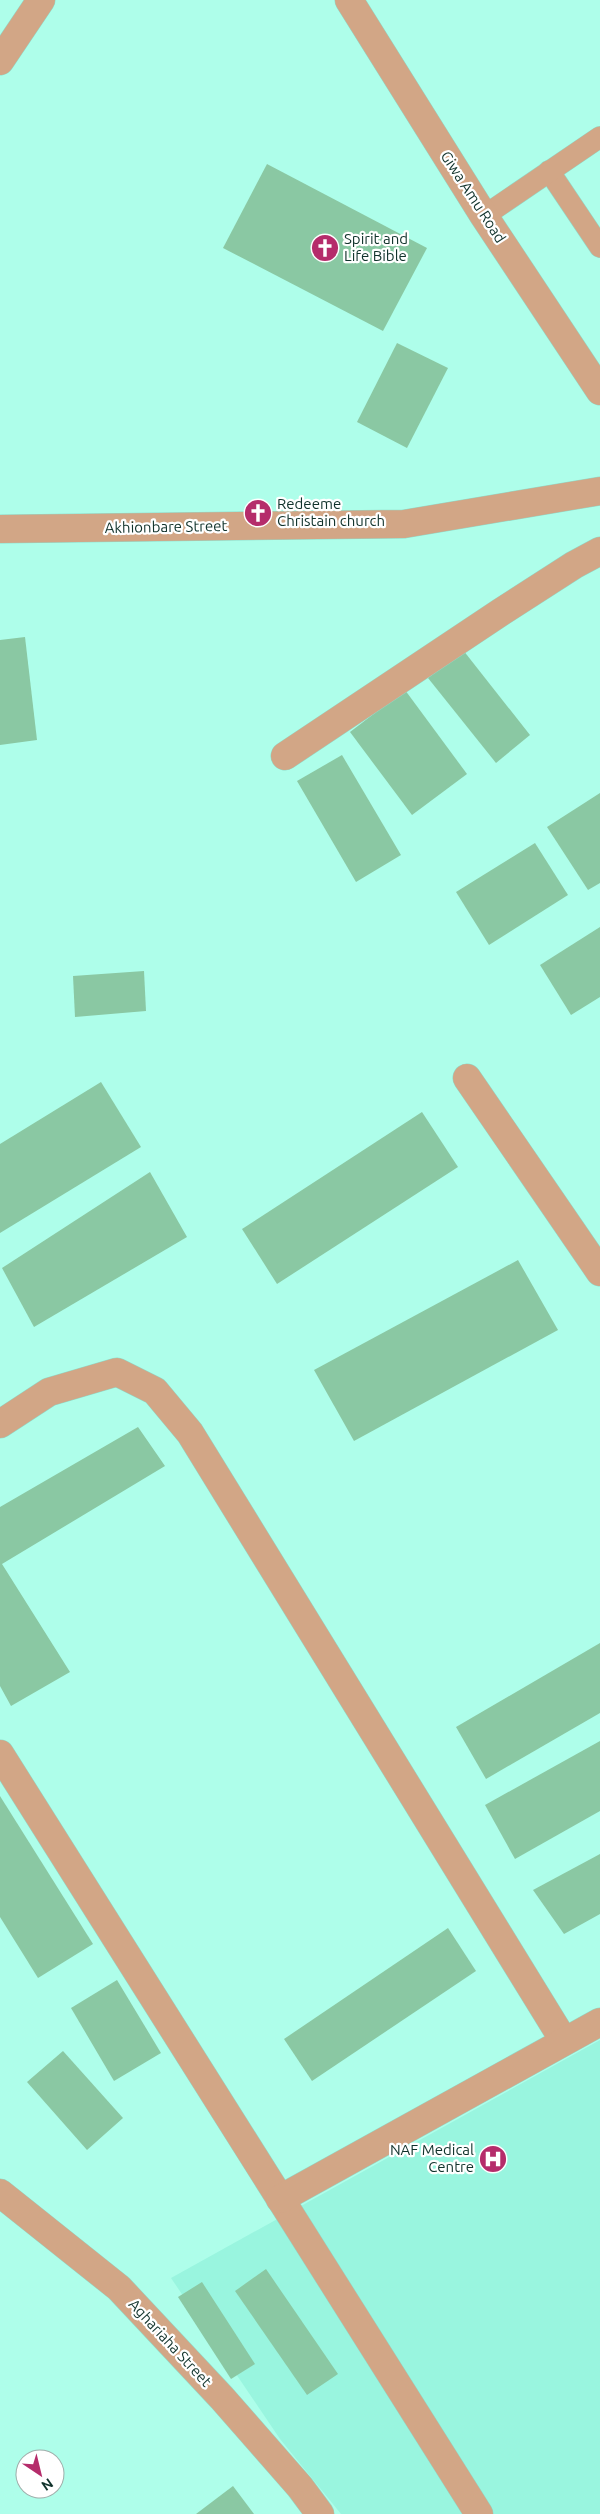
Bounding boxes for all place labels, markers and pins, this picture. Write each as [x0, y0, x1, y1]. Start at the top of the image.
place label: Spirit and Life Bible [344, 230, 408, 264]
church icon: Spirit and Life Bible [310, 233, 340, 263]
place label: Redeeme Christain church [277, 495, 385, 529]
church icon: Redeeme Christain church [243, 498, 273, 528]
place label: NAF Medical Centre [390, 2141, 474, 2175]
hospital icon: NAF Medical Centre [478, 2144, 508, 2174]

